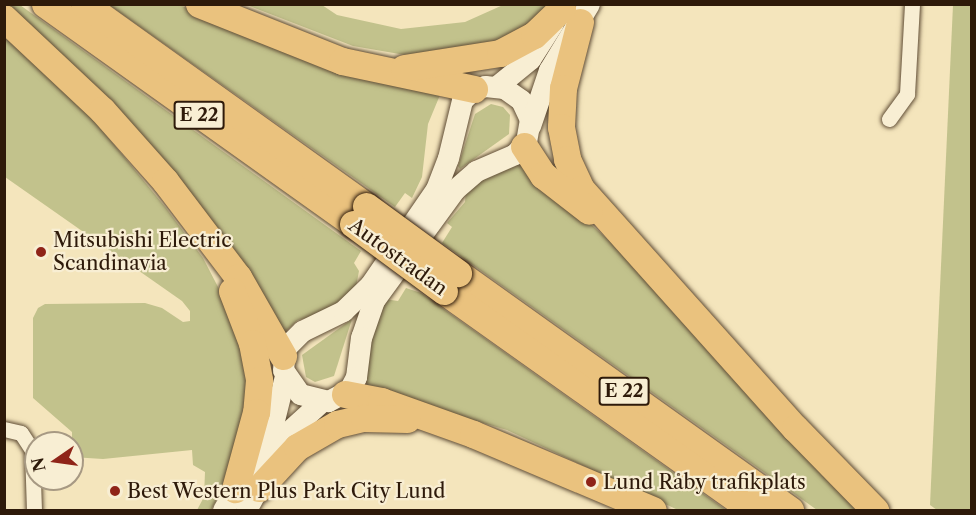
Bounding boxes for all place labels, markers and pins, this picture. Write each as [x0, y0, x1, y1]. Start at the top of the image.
place label: Mitsubishi Electric Scandinavia [53, 228, 232, 275]
marker: Mitsubishi Electric Scandinavia [34, 245, 48, 259]
place label: Lund Råby trafikplats [603, 470, 806, 494]
marker: Lund Råby trafikplats [584, 475, 598, 489]
place label: Best Western Plus Park City Lund [127, 479, 447, 503]
marker: Best Western Plus Park City Lund [108, 484, 122, 498]

